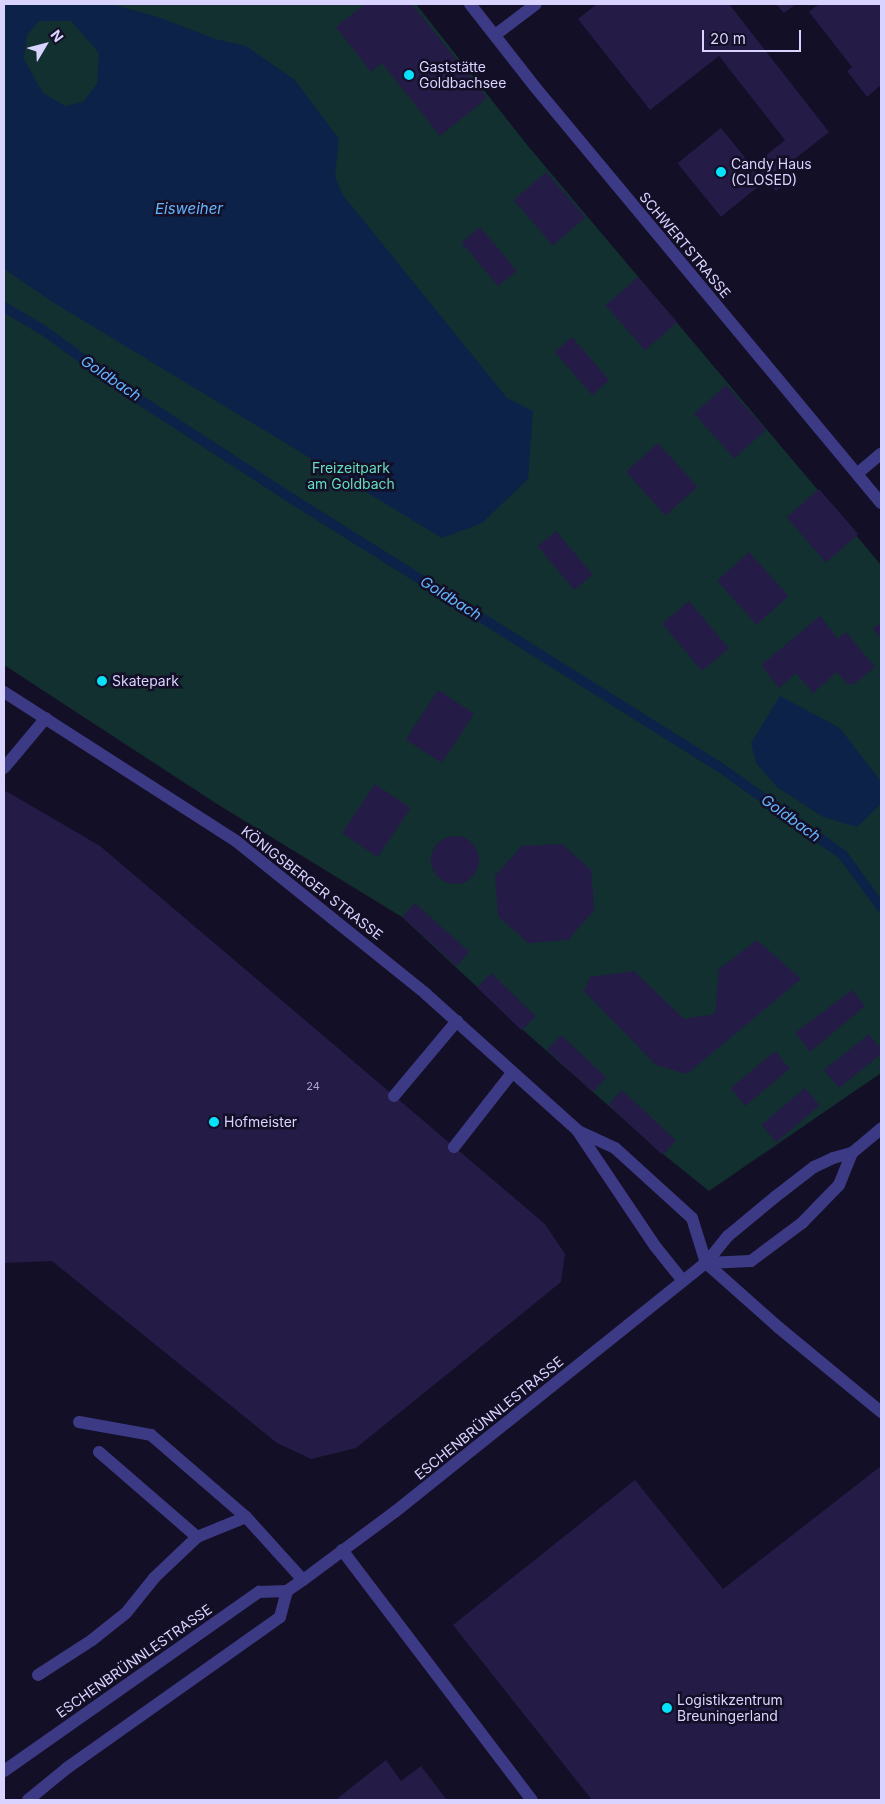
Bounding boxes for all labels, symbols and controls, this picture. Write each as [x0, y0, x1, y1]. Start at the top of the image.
north arrow [20, 20, 70, 70]
scale bar [705, 20, 804, 52]
text: N [47, 26, 67, 45]
text: 20 m [710, 29, 746, 48]
place label: Gaststätte Goldbachsee [419, 59, 506, 92]
marker: Gaststätte Goldbachsee [403, 69, 415, 81]
place label: Candy Haus (CLOSED) [731, 156, 812, 188]
marker: Candy Haus (CLOSED) [715, 166, 727, 178]
street label: SCHWERTSTRASSE [636, 189, 734, 301]
water label: Eisweiher [155, 200, 223, 218]
water label: Goldbach [77, 351, 145, 405]
park label: Freizeitpark am Goldbach [307, 460, 395, 492]
water label: Goldbach [417, 572, 485, 624]
place label: Skatepark [112, 673, 179, 689]
marker: Skatepark [96, 675, 108, 687]
water label: Goldbach [758, 790, 824, 846]
street label: KÖNIGSBERGER STRASSE [238, 823, 386, 943]
house number: 24 [306, 1079, 320, 1093]
place label: Hofmeister [224, 1114, 297, 1130]
marker: Hofmeister [208, 1116, 220, 1128]
street label: ESCHENBRÜNNLESTRASSE [411, 1353, 567, 1483]
street label: ESCHENBRÜNNLESTRASSE [53, 1601, 215, 1721]
place label: Logistikzentrum Breuningerland [677, 1692, 783, 1724]
marker: Logistikzentrum Breuningerland [661, 1702, 673, 1714]

